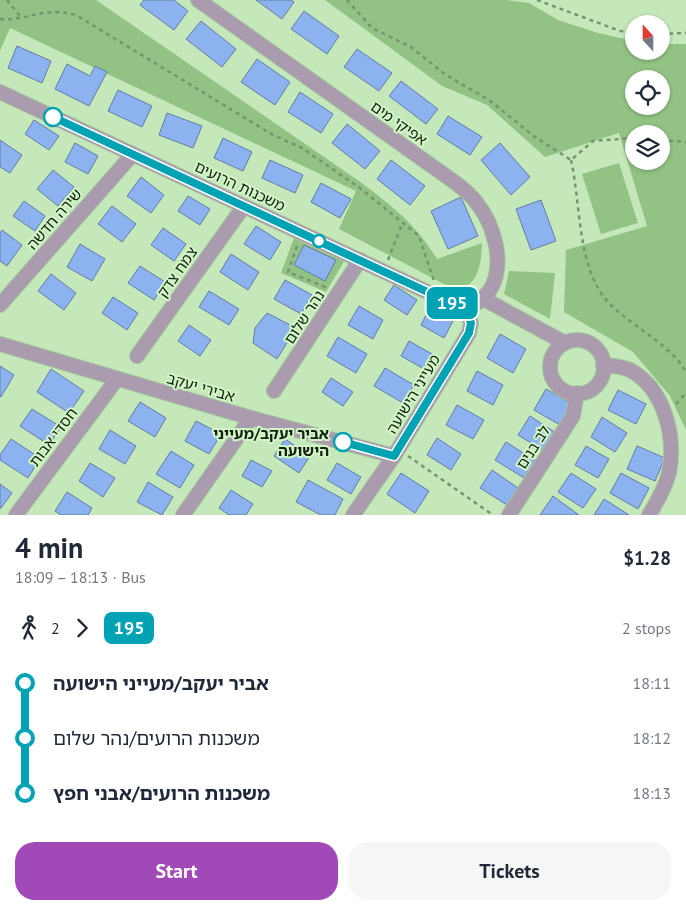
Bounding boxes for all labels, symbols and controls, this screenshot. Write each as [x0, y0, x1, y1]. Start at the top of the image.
north arrow [625, 15, 670, 60]
map controls [625, 15, 670, 170]
button: locate [625, 70, 670, 115]
street label: אפיקי מים [367, 97, 431, 149]
unlabelled marker [43, 107, 63, 127]
button: layers [625, 125, 670, 170]
street label: משכנות הרועים [192, 157, 288, 215]
street label: שירה חדשה [22, 185, 86, 253]
unlabelled marker [312, 234, 326, 248]
street label: צמח צדק [153, 243, 201, 301]
street label: נהר שלום [280, 287, 328, 347]
line badge: 195 [423, 287, 481, 319]
text: 195 [437, 291, 467, 314]
street label: מעייני הישועה [382, 351, 444, 437]
street label: אבירי יעקב [165, 368, 237, 406]
street label: חסדי אבות [25, 404, 81, 470]
street label: לב בנים [512, 422, 554, 472]
place label: אביר יעקב/מעייני הישועה [213, 424, 329, 460]
marker: אביר יעקב/מעייני הישועה [333, 432, 353, 452]
text: 4 min [15, 529, 83, 566]
text: $1.28 [623, 546, 671, 570]
text: 18:09 – 18:13 · Bus [15, 567, 146, 587]
icon: walk [15, 614, 43, 642]
icon: forward [68, 614, 96, 642]
text: 195 [114, 616, 144, 639]
text: 2 [51, 618, 60, 638]
text: 2 stops [622, 618, 671, 638]
text: אביר יעקב/מעייני הישועה [53, 671, 269, 695]
text: 18:11 [633, 673, 671, 693]
text: משכנות הרועים/נהר שלום [53, 726, 260, 750]
text: 18:12 [633, 728, 671, 748]
text: משכנות הרועים/אבני חפץ [53, 781, 270, 805]
text: 18:13 [633, 783, 671, 803]
button: Start [15, 842, 338, 900]
button: Tickets [348, 842, 671, 900]

